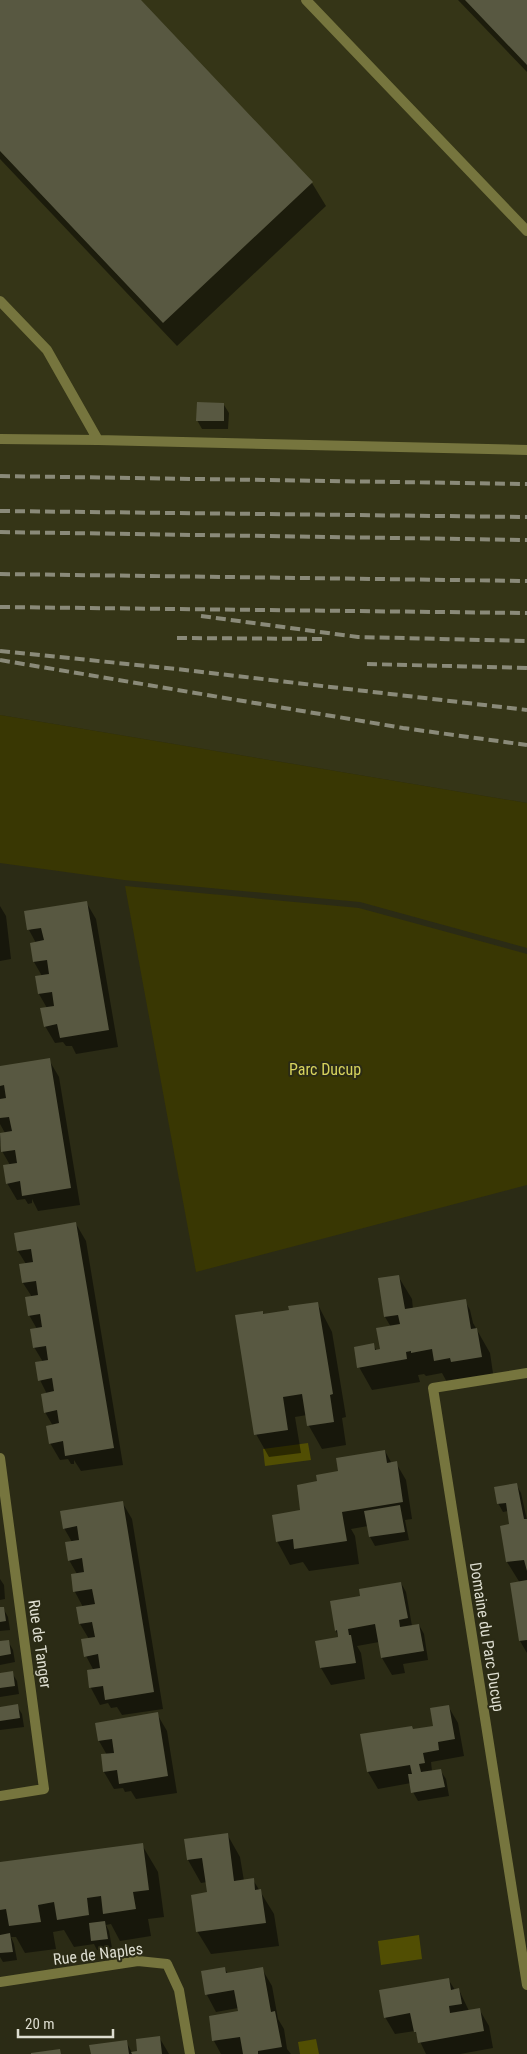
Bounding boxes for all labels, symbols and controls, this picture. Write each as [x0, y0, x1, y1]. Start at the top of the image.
park label: Parc Ducup [289, 1060, 361, 1079]
street label: Domaine du Parc Ducup [466, 1561, 508, 1713]
street label: Rue de Tanger [24, 1598, 56, 1690]
street label: Rue de Naples [52, 1939, 144, 1969]
scale bar [18, 2006, 112, 2038]
text: 20 m [25, 2015, 55, 2033]

